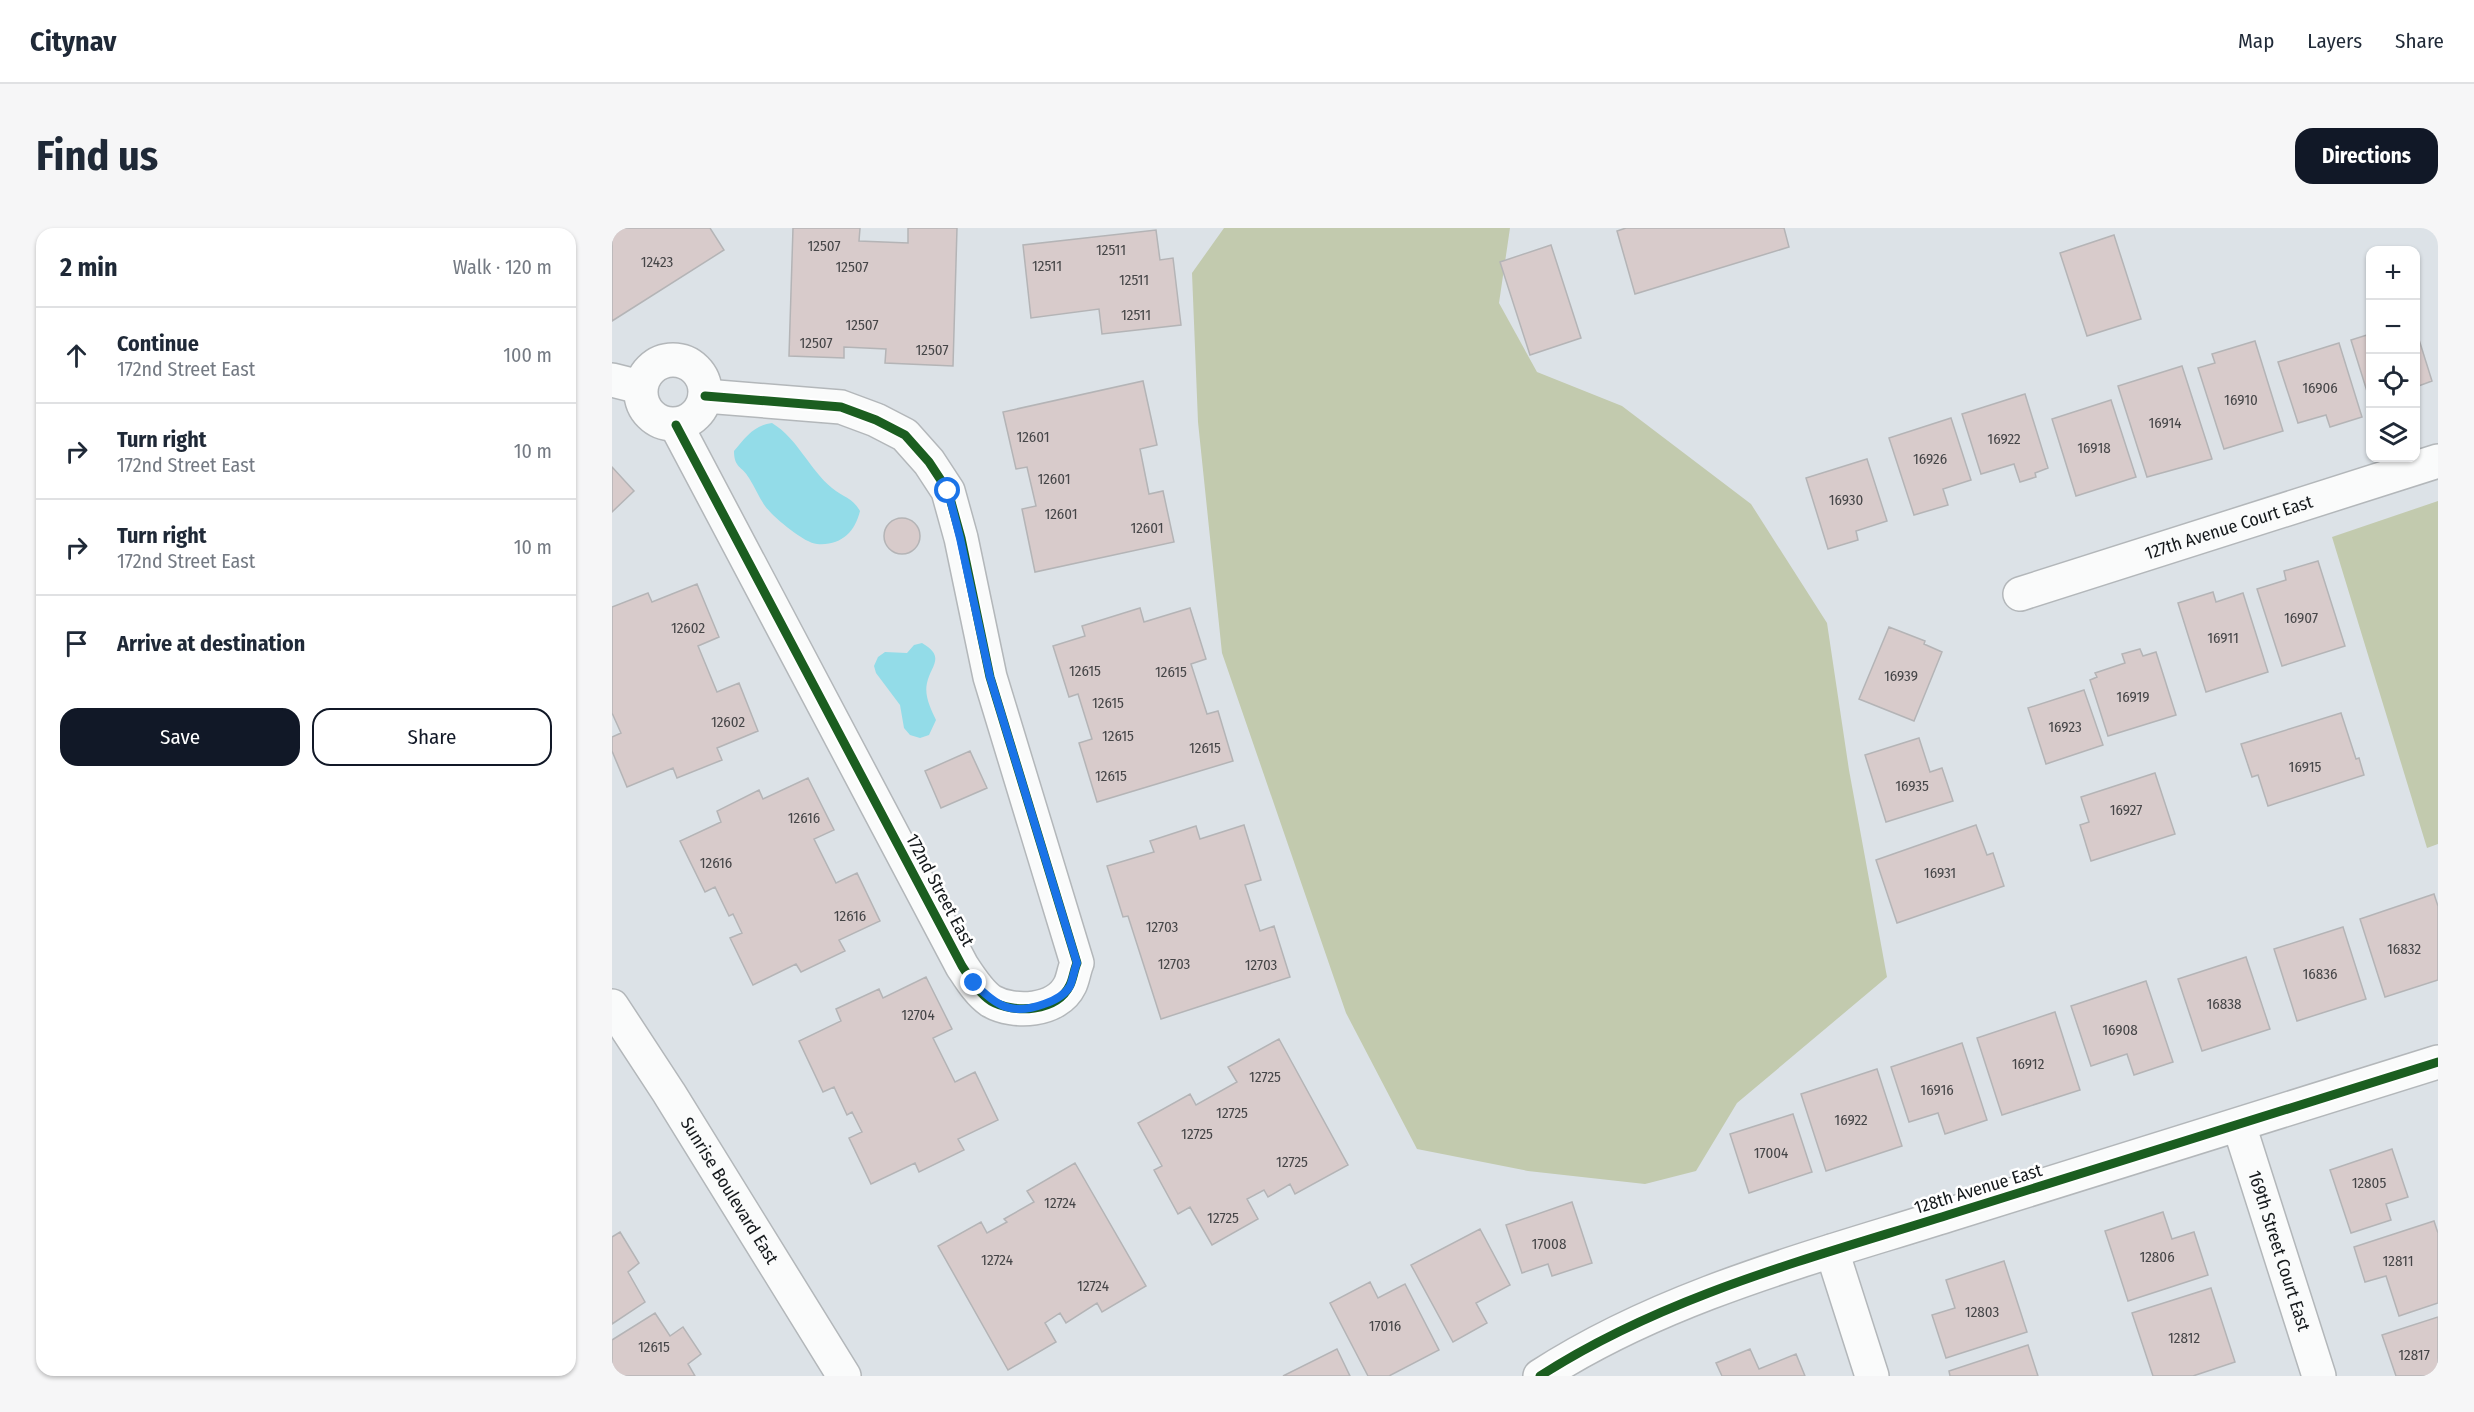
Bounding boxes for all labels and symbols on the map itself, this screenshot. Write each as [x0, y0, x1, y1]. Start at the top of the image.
house number: 12507 [808, 237, 840, 255]
house number: 12511 [1096, 241, 1126, 259]
house number: 12423 [641, 253, 674, 271]
house number: 12511 [1032, 257, 1062, 275]
house number: 12507 [836, 258, 868, 276]
house number: 12511 [1119, 271, 1149, 289]
house number: 12511 [1121, 306, 1151, 324]
house number: 12507 [846, 316, 878, 334]
house number: 12507 [800, 334, 832, 352]
house number: 12507 [916, 341, 948, 359]
house number: 16906 [2302, 379, 2338, 397]
house number: 16910 [2224, 391, 2258, 409]
house number: 16914 [2148, 414, 2182, 432]
house number: 12601 [1016, 428, 1050, 446]
house number: 16922 [1987, 430, 2021, 448]
house number: 16918 [2077, 439, 2111, 457]
house number: 16926 [1913, 450, 1947, 468]
house number: 12601 [1037, 470, 1071, 488]
route start [934, 477, 960, 503]
house number: 16930 [1829, 491, 1863, 509]
street label: 127th Avenue Court East [2142, 491, 2315, 565]
house number: 12601 [1044, 505, 1078, 523]
house number: 12601 [1130, 519, 1164, 537]
house number: 16907 [2284, 609, 2318, 627]
house number: 12602 [671, 619, 705, 637]
house number: 16911 [2207, 629, 2239, 647]
house number: 12615 [1069, 662, 1101, 680]
house number: 12615 [1155, 663, 1187, 681]
house number: 16939 [1884, 667, 1918, 685]
house number: 16919 [2116, 688, 2150, 706]
house number: 12615 [1092, 694, 1124, 712]
house number: 12602 [711, 713, 745, 731]
house number: 16923 [2048, 718, 2082, 736]
house number: 12615 [1102, 727, 1134, 745]
house number: 12615 [1189, 739, 1221, 757]
house number: 16915 [2289, 758, 2322, 776]
house number: 12615 [1095, 767, 1127, 785]
house number: 16935 [1895, 777, 1929, 795]
house number: 16927 [2110, 801, 2142, 819]
house number: 12616 [788, 809, 820, 827]
street label: 172nd Street East [901, 830, 979, 950]
house number: 12616 [700, 854, 732, 872]
house number: 16931 [1924, 864, 1956, 882]
house number: 12616 [834, 907, 866, 925]
house number: 12703 [1146, 918, 1179, 936]
house number: 16832 [2387, 940, 2421, 958]
house number: 12703 [1158, 955, 1191, 973]
house number: 12703 [1245, 956, 1278, 974]
house number: 16836 [2303, 965, 2338, 983]
route end [960, 969, 986, 995]
house number: 16838 [2206, 995, 2242, 1013]
house number: 12704 [901, 1006, 935, 1024]
house number: 16908 [2102, 1021, 2138, 1039]
house number: 16912 [2012, 1055, 2045, 1073]
house number: 12725 [1249, 1068, 1281, 1086]
house number: 16916 [1920, 1081, 1954, 1099]
house number: 12725 [1216, 1104, 1248, 1122]
house number: 16922 [1834, 1111, 1868, 1129]
street label: Sunrise Boulevard East [676, 1113, 783, 1268]
house number: 12725 [1181, 1125, 1213, 1143]
house number: 17004 [1754, 1144, 1788, 1162]
house number: 12725 [1276, 1153, 1308, 1171]
street label: 128th Avenue East [1911, 1159, 2045, 1219]
street label: 169th Street Court East [2243, 1168, 2315, 1334]
house number: 12805 [2352, 1174, 2386, 1192]
house number: 12724 [1044, 1194, 1076, 1212]
house number: 12725 [1207, 1209, 1239, 1227]
house number: 17008 [1532, 1235, 1566, 1253]
house number: 12806 [2139, 1248, 2175, 1266]
house number: 12724 [981, 1251, 1013, 1269]
house number: 12811 [2382, 1252, 2414, 1270]
house number: 12724 [1077, 1277, 1109, 1295]
house number: 12803 [1965, 1303, 1999, 1321]
house number: 17016 [1369, 1317, 1401, 1335]
house number: 12812 [2168, 1329, 2200, 1347]
house number: 12615 [638, 1338, 670, 1356]
house number: 12817 [2398, 1346, 2430, 1364]

